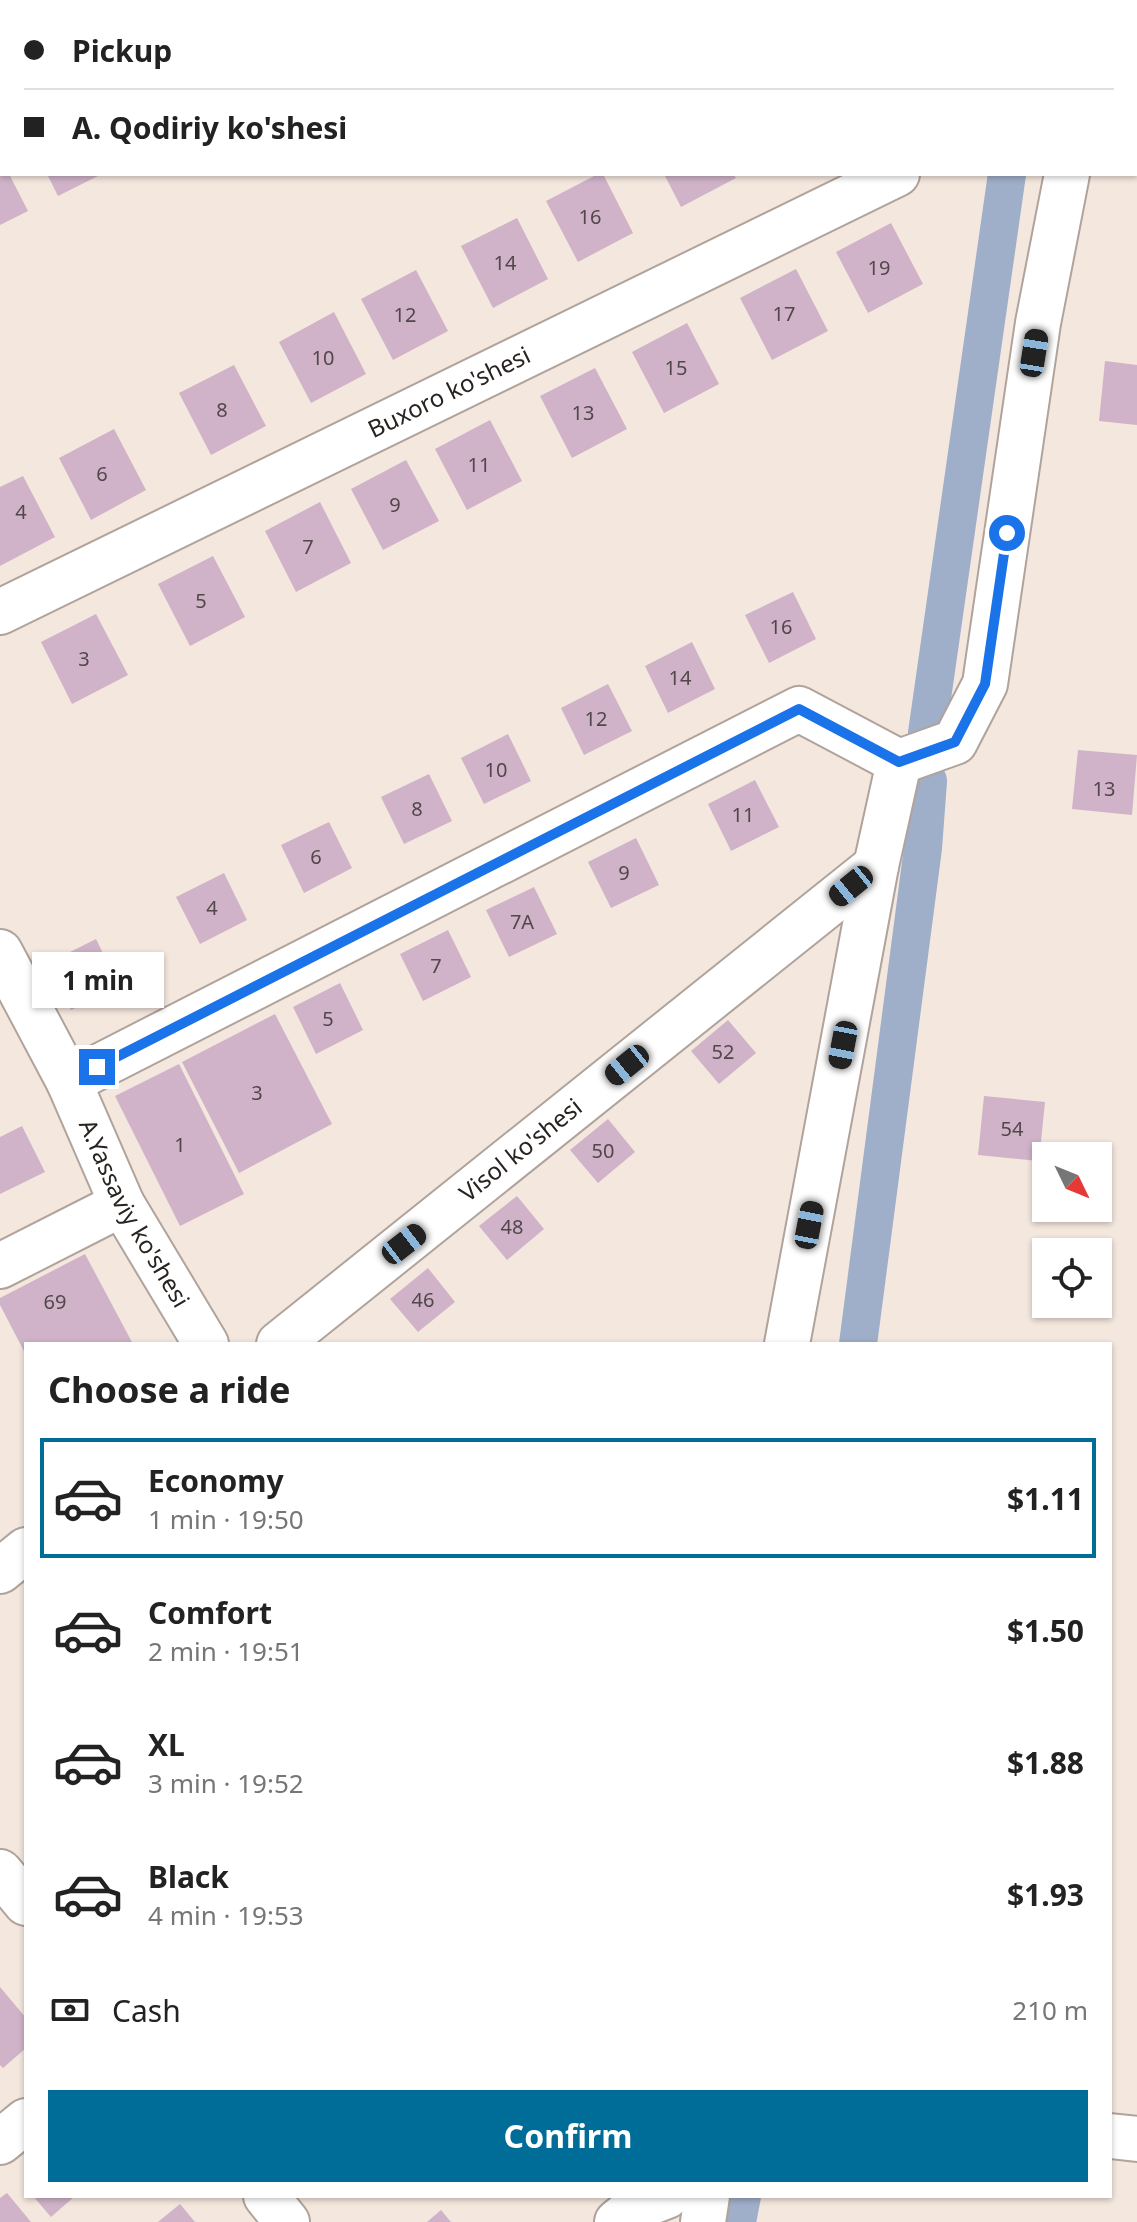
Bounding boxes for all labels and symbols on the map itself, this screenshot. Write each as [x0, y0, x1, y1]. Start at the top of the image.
house number: 16 [579, 203, 601, 230]
house number: 14 [494, 249, 517, 276]
house number: 19 [868, 254, 890, 281]
house number: 17 [773, 300, 795, 327]
house number: 12 [394, 301, 416, 328]
car [1018, 327, 1050, 379]
street label: Buxoro ko'shesi [362, 338, 535, 445]
house number: 10 [312, 344, 334, 371]
house number: 15 [665, 354, 687, 381]
house number: 8 [216, 396, 228, 423]
house number: 13 [572, 399, 594, 426]
house number: 11 [468, 451, 490, 478]
house number: 6 [96, 460, 108, 487]
house number: 9 [389, 491, 401, 518]
house number: 4 [15, 498, 27, 525]
route start [989, 515, 1025, 551]
house number: 7 [302, 533, 314, 560]
house number: 5 [195, 587, 207, 614]
house number: 16 [770, 613, 792, 640]
house number: 3 [78, 645, 90, 672]
house number: 14 [669, 664, 692, 691]
house number: 12 [585, 705, 607, 732]
house number: 10 [485, 756, 507, 783]
house number: 13 [1093, 775, 1115, 802]
house number: 8 [411, 795, 423, 822]
house number: 11 [732, 801, 754, 828]
house number: 6 [310, 843, 322, 870]
house number: 9 [618, 859, 630, 886]
car [825, 862, 877, 910]
house number: 4 [206, 894, 218, 921]
house number: 7A [510, 908, 534, 935]
callout: 1 min [31, 951, 163, 1007]
house number: 7 [430, 952, 442, 979]
house number: 5 [322, 1005, 334, 1032]
car [827, 1019, 859, 1071]
house number: 52 [712, 1038, 734, 1065]
car [601, 1041, 653, 1089]
route end [79, 1049, 115, 1085]
house number: 3 [251, 1079, 263, 1106]
street label: Visol ko'shesi [452, 1090, 588, 1208]
street label: A.Yassaviy ko'shesi [72, 1114, 198, 1313]
house number: 54 [1001, 1115, 1024, 1142]
house number: 1 [174, 1131, 186, 1158]
house number: 50 [592, 1137, 614, 1164]
north arrow [1032, 1142, 1112, 1222]
car [793, 1199, 825, 1251]
house number: 48 [501, 1213, 523, 1240]
car [378, 1220, 430, 1268]
house number: 46 [412, 1286, 434, 1313]
house number: 69 [44, 1288, 66, 1315]

